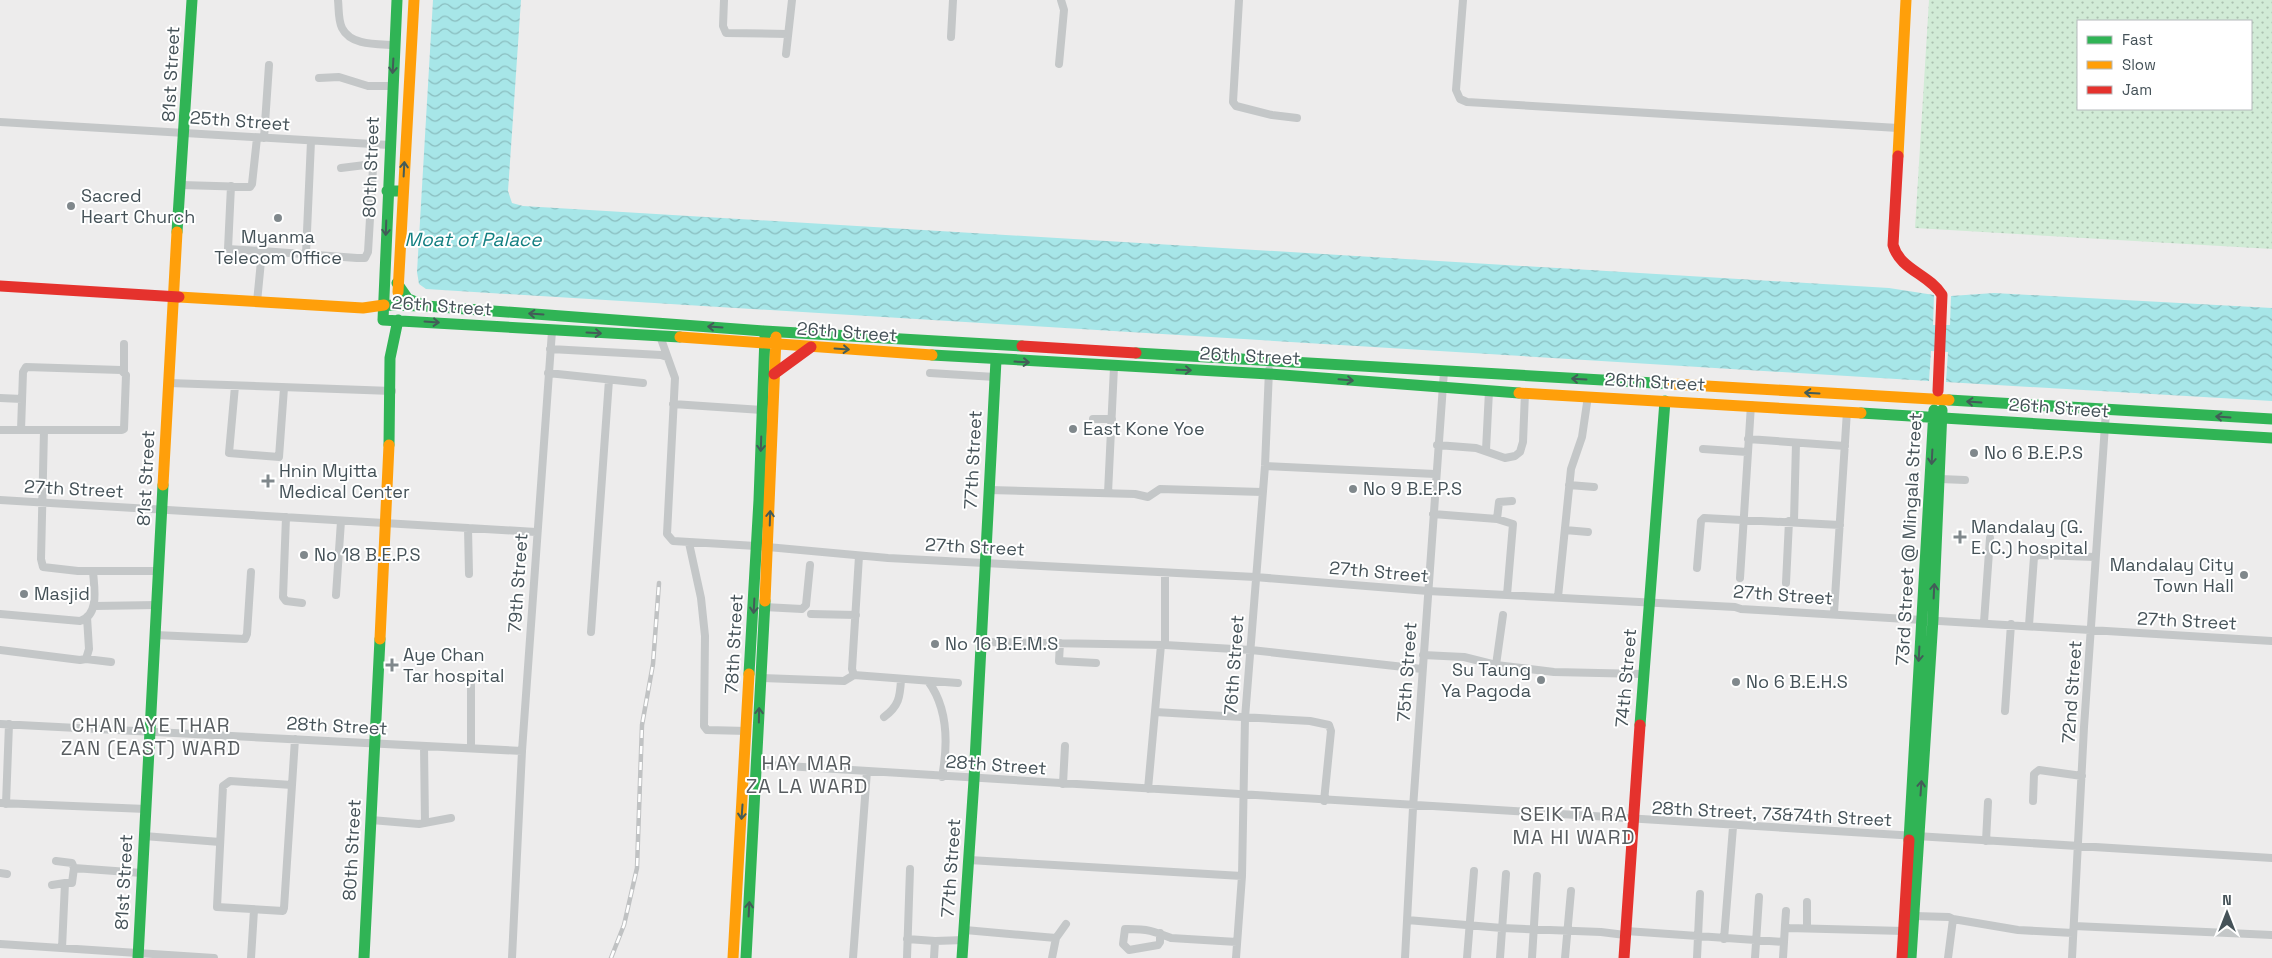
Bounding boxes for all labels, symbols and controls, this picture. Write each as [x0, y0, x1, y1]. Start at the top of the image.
legend [2077, 20, 2252, 110]
street label: 81st Street [157, 25, 184, 122]
text: Fast [2122, 30, 2153, 49]
text: Slow [2122, 55, 2156, 74]
one-way arrow [388, 58, 397, 74]
text: Jam [2122, 80, 2152, 99]
street label: 25th Street [189, 106, 291, 135]
street label: 80th Street [357, 116, 384, 218]
one-way arrow [400, 162, 409, 178]
place label: Sacred Heart Church [81, 184, 195, 228]
marker: Sacred Heart Church [65, 200, 77, 212]
marker: Myanma Telecom Office [272, 212, 284, 224]
one-way arrow [381, 220, 390, 236]
place label: Myanma Telecom Office [214, 225, 342, 269]
water label: Moat of Palace [405, 227, 542, 252]
street label: 26th Street [391, 291, 493, 320]
one-way arrow [528, 309, 544, 319]
street label: 26th Street [796, 317, 898, 346]
one-way arrow [424, 318, 440, 327]
one-way arrow [708, 323, 724, 332]
one-way arrow [586, 328, 602, 337]
street label: 26th Street [1199, 341, 1301, 370]
one-way arrow [834, 345, 850, 354]
one-way arrow [1014, 357, 1030, 366]
one-way arrow [1176, 366, 1192, 375]
street label: 26th Street [1604, 367, 1706, 396]
one-way arrow [1338, 375, 1354, 385]
one-way arrow [1572, 375, 1588, 384]
one-way arrow [1804, 388, 1820, 397]
street label: 26th Street [2008, 393, 2110, 422]
one-way arrow [1966, 398, 1982, 407]
street label: 77th Street [958, 410, 987, 510]
street label: 73rd Street @ Mingala Street [1890, 412, 1927, 666]
one-way arrow [2216, 412, 2232, 421]
place label: East Kone Yoe [1083, 417, 1205, 440]
marker: East Kone Yoe [1067, 423, 1079, 435]
street label: 81st Street [132, 429, 159, 526]
one-way arrow [757, 436, 766, 452]
place label: No 6 B.E.P.S [1984, 441, 2083, 464]
marker: No 6 B.E.P.S [1968, 447, 1980, 459]
one-way arrow [1927, 448, 1936, 464]
place label: Hnin Myitta Medical Center [279, 459, 410, 503]
street label: 27th Street [24, 474, 124, 503]
marker: Hnin Myitta Medical Center [261, 474, 275, 488]
place label: No 9 B.E.P.S [1363, 477, 1462, 500]
marker: No 9 B.E.P.S [1347, 483, 1359, 495]
one-way arrow [765, 510, 774, 526]
place label: Mandalay (G. E. C.) hospital [1971, 515, 2088, 559]
marker: Mandalay (G. E. C.) hospital [1953, 530, 1967, 544]
street label: 79th Street [503, 532, 532, 634]
street label: 27th Street [925, 532, 1025, 561]
place label: No 18 B.E.P.S [314, 543, 421, 566]
marker: No 18 B.E.P.S [298, 549, 310, 561]
place label: Mandalay City Town Hall [2110, 553, 2234, 597]
street label: 27th Street [1328, 556, 1430, 587]
marker: Mandalay City Town Hall [2238, 569, 2250, 581]
street label: 27th Street [1732, 580, 1834, 609]
place label: Masjid [34, 582, 90, 605]
one-way arrow [1930, 584, 1939, 600]
marker: Masjid [18, 588, 30, 600]
street label: 78th Street [719, 593, 748, 695]
one-way arrow [749, 598, 758, 614]
street label: 27th Street [2137, 606, 2237, 635]
street label: 76th Street [1219, 614, 1248, 716]
street label: 75th Street [1392, 621, 1421, 723]
street label: 74th Street [1610, 627, 1641, 728]
place label: No 16 B.E.M.S [945, 632, 1058, 655]
marker: No 16 B.E.M.S [929, 638, 941, 650]
street label: 72nd Street [2056, 640, 2087, 744]
place label: Aye Chan Tar hospital [403, 643, 504, 687]
one-way arrow [1915, 645, 1924, 661]
marker: Aye Chan Tar hospital [385, 658, 399, 672]
place label: Su Taung Ya Pagoda [1441, 658, 1531, 702]
place label: No 6 B.E.H.S [1746, 670, 1848, 693]
marker: Su Taung Ya Pagoda [1535, 674, 1547, 686]
marker: No 6 B.E.H.S [1730, 676, 1742, 688]
one-way arrow [754, 707, 763, 723]
street label: 28th Street [286, 711, 388, 740]
district label: CHAN AYE THAR ZAN (EAST) WARD [61, 712, 241, 761]
district label: HAY MAR ZA LA WARD [746, 750, 868, 799]
street label: 28th Street [945, 750, 1047, 779]
one-way arrow [1917, 781, 1926, 797]
street label: 28th Street, 73&74th Street [1651, 796, 1893, 831]
street label: 80th Street [337, 799, 366, 901]
district label: SEIK TA RA MA HI WARD [1512, 801, 1636, 850]
one-way arrow [738, 803, 747, 819]
street label: 77th Street [936, 818, 965, 918]
street label: 81st Street [110, 833, 137, 930]
north arrow [2202, 888, 2252, 938]
text: N [2222, 891, 2232, 909]
one-way arrow [744, 902, 753, 918]

